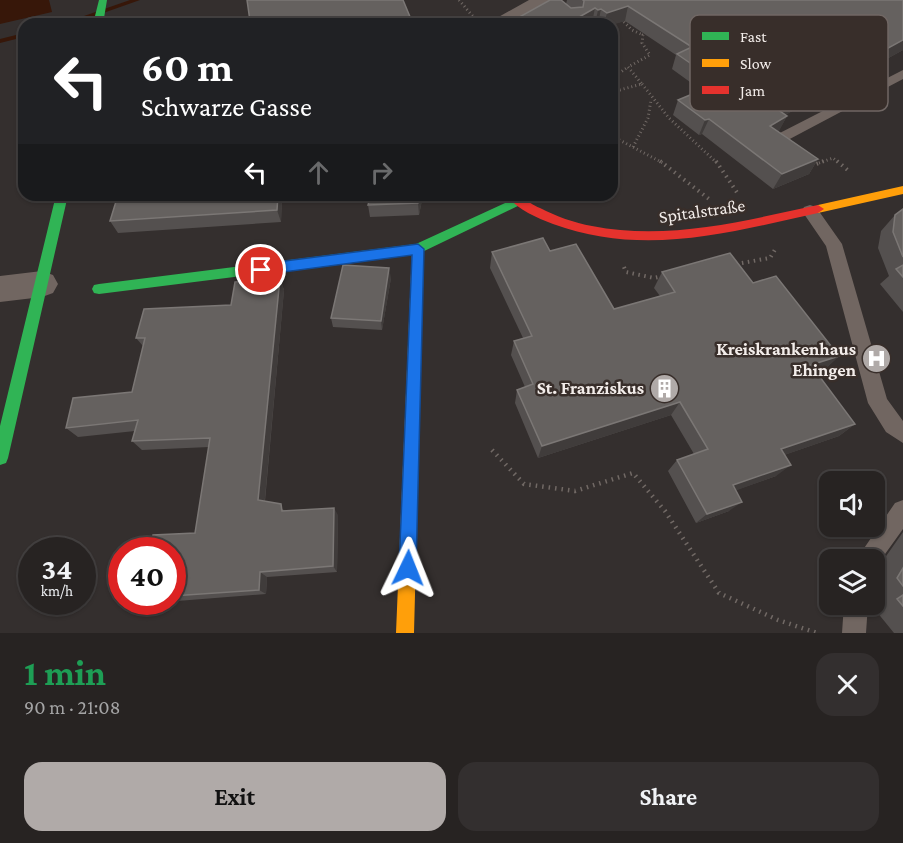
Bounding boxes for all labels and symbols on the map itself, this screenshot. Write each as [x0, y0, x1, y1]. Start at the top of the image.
legend [690, 15, 888, 111]
text: Fast [740, 28, 767, 45]
text: Slow [740, 55, 772, 72]
text: Jam [738, 82, 765, 100]
street label: Spitalstraße [658, 195, 746, 227]
pin [235, 244, 286, 295]
place label: Kreiskrankenhaus Ehingen [716, 339, 857, 380]
hospital icon: Kreiskrankenhaus Ehingen [861, 343, 893, 375]
building icon: St. Franziskus [649, 372, 681, 404]
place label: St. Franziskus [537, 378, 644, 398]
position arrow [376, 536, 440, 600]
speed limit sign: 40 [108, 537, 186, 615]

